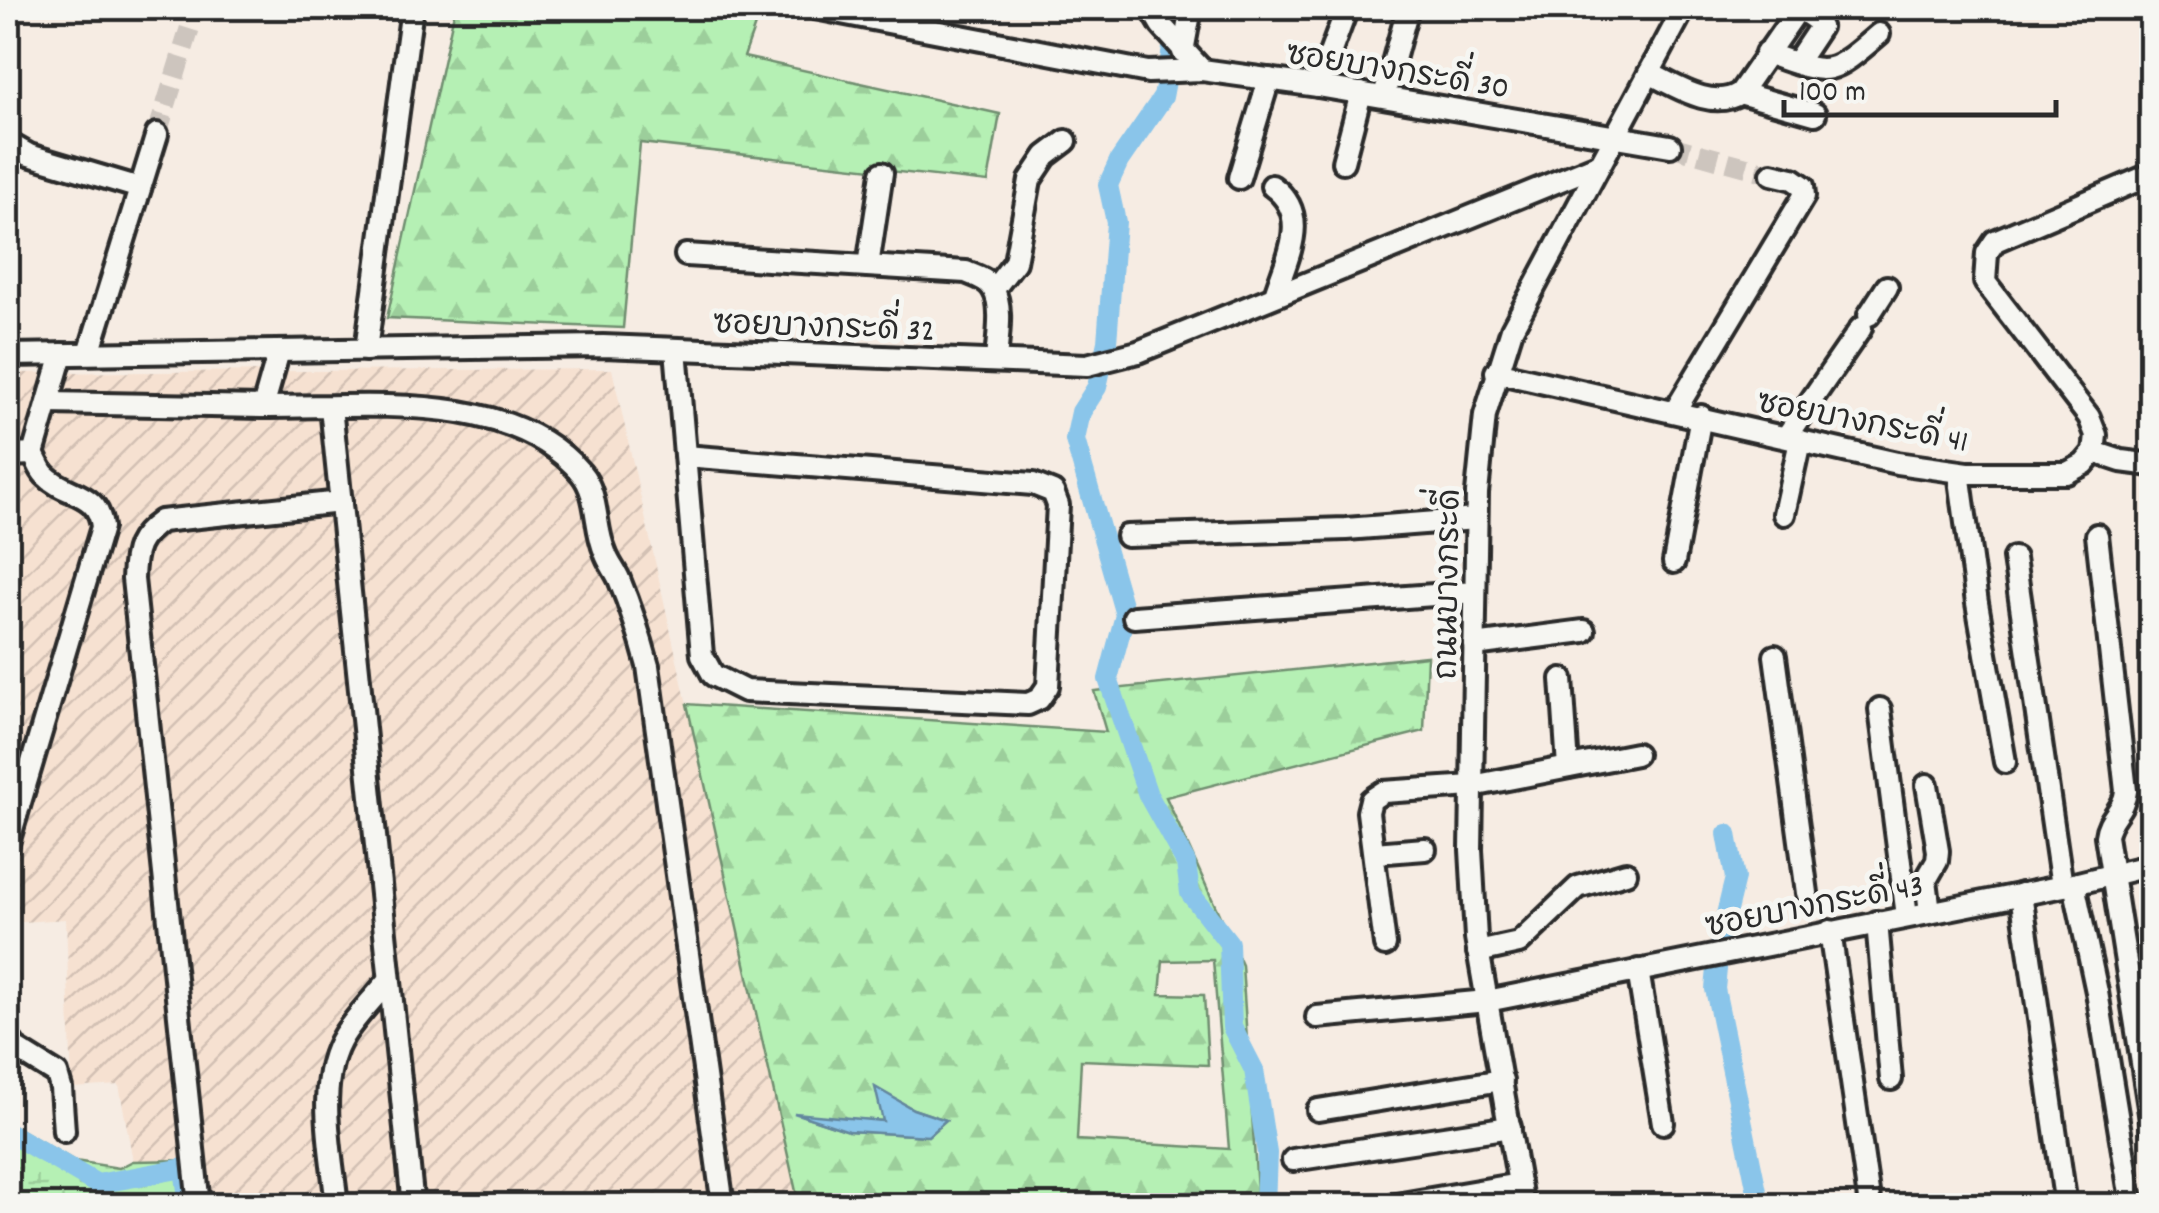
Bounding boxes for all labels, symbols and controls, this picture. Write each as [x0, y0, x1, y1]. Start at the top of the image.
street label: ซอยบางกระดี่ 30 [1282, 23, 1514, 114]
scale bar [1784, 55, 2056, 117]
text: 100 m [1799, 73, 1866, 116]
street label: ซอยบางกระดี่ 32 [712, 292, 936, 357]
street label: ซอยบางกระดี่ 41 [1753, 371, 1974, 468]
street label: ถนนบางกระดี่ [1415, 488, 1476, 680]
street label: ซอยบางกระดี่ 43 [1700, 854, 1928, 953]

